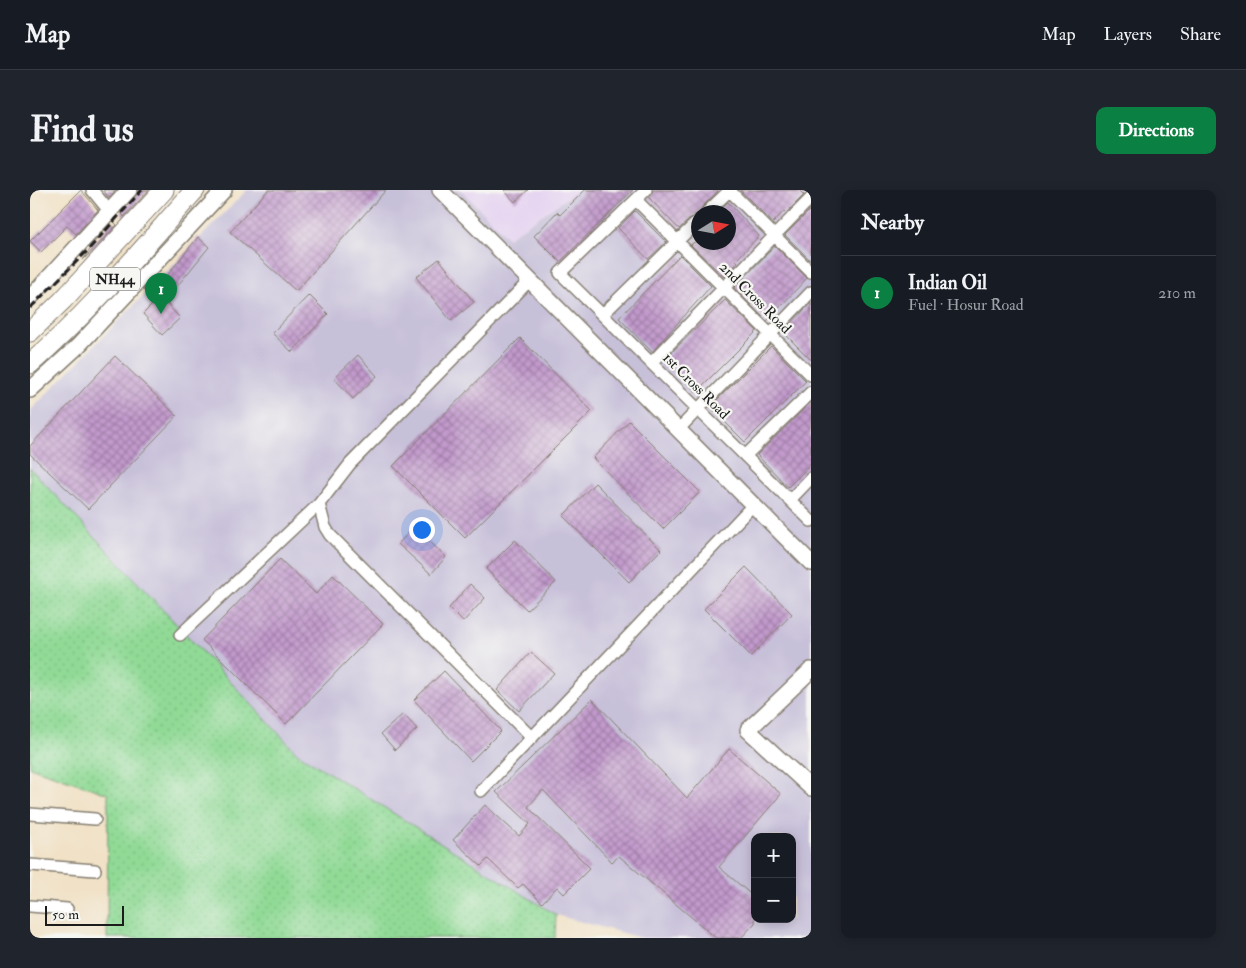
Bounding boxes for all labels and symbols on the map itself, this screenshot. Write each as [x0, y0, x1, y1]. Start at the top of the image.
north arrow [691, 205, 736, 250]
street label: 2nd Cross Road [715, 258, 795, 338]
road number: NH44 [90, 268, 140, 290]
pin: 1 [145, 273, 177, 314]
street label: 1st Cross Road [659, 349, 734, 424]
your location [409, 517, 435, 543]
scale bar [45, 903, 124, 926]

